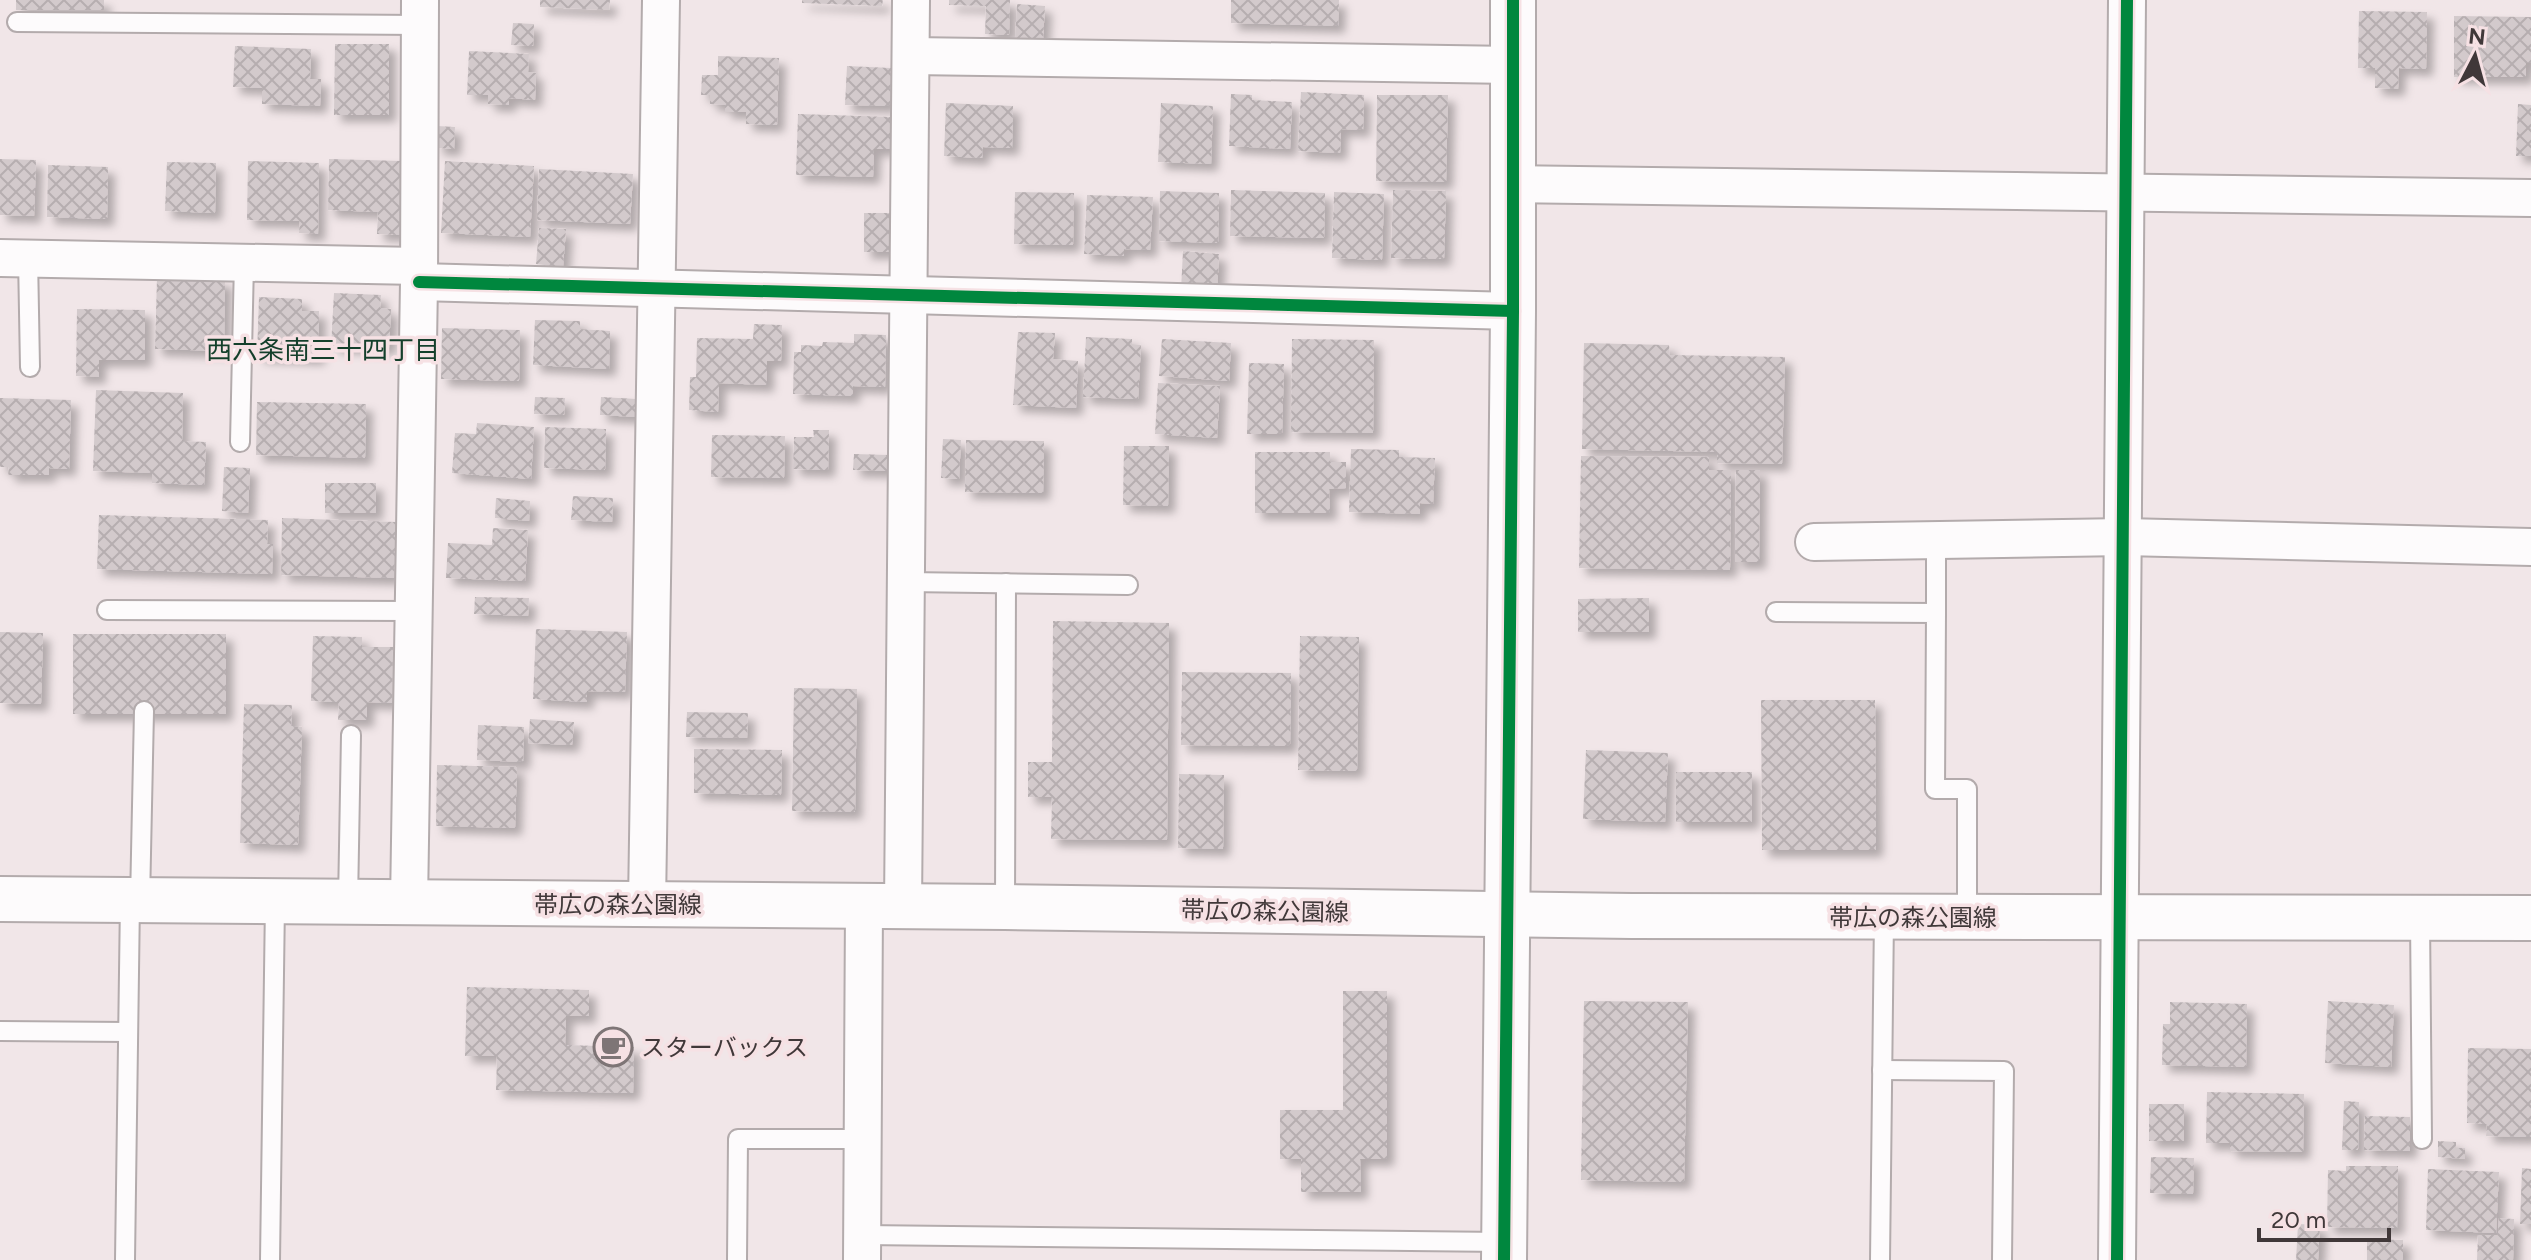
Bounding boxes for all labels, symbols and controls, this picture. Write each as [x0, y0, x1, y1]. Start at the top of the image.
north arrow [2435, 16, 2515, 96]
text: N [2467, 22, 2487, 51]
district label: 西六条南三十四丁目 [206, 334, 440, 366]
street label: 帯広の森公園線 [534, 890, 702, 919]
street label: 帯広の森公園線 [1181, 895, 1349, 927]
street label: 帯広の森公園線 [1829, 903, 1997, 932]
cafe icon: スターバックス [592, 1026, 634, 1068]
place label: スターバックス [641, 1033, 808, 1062]
scale bar [2259, 1192, 2389, 1242]
text: 20 m [2271, 1205, 2326, 1234]

